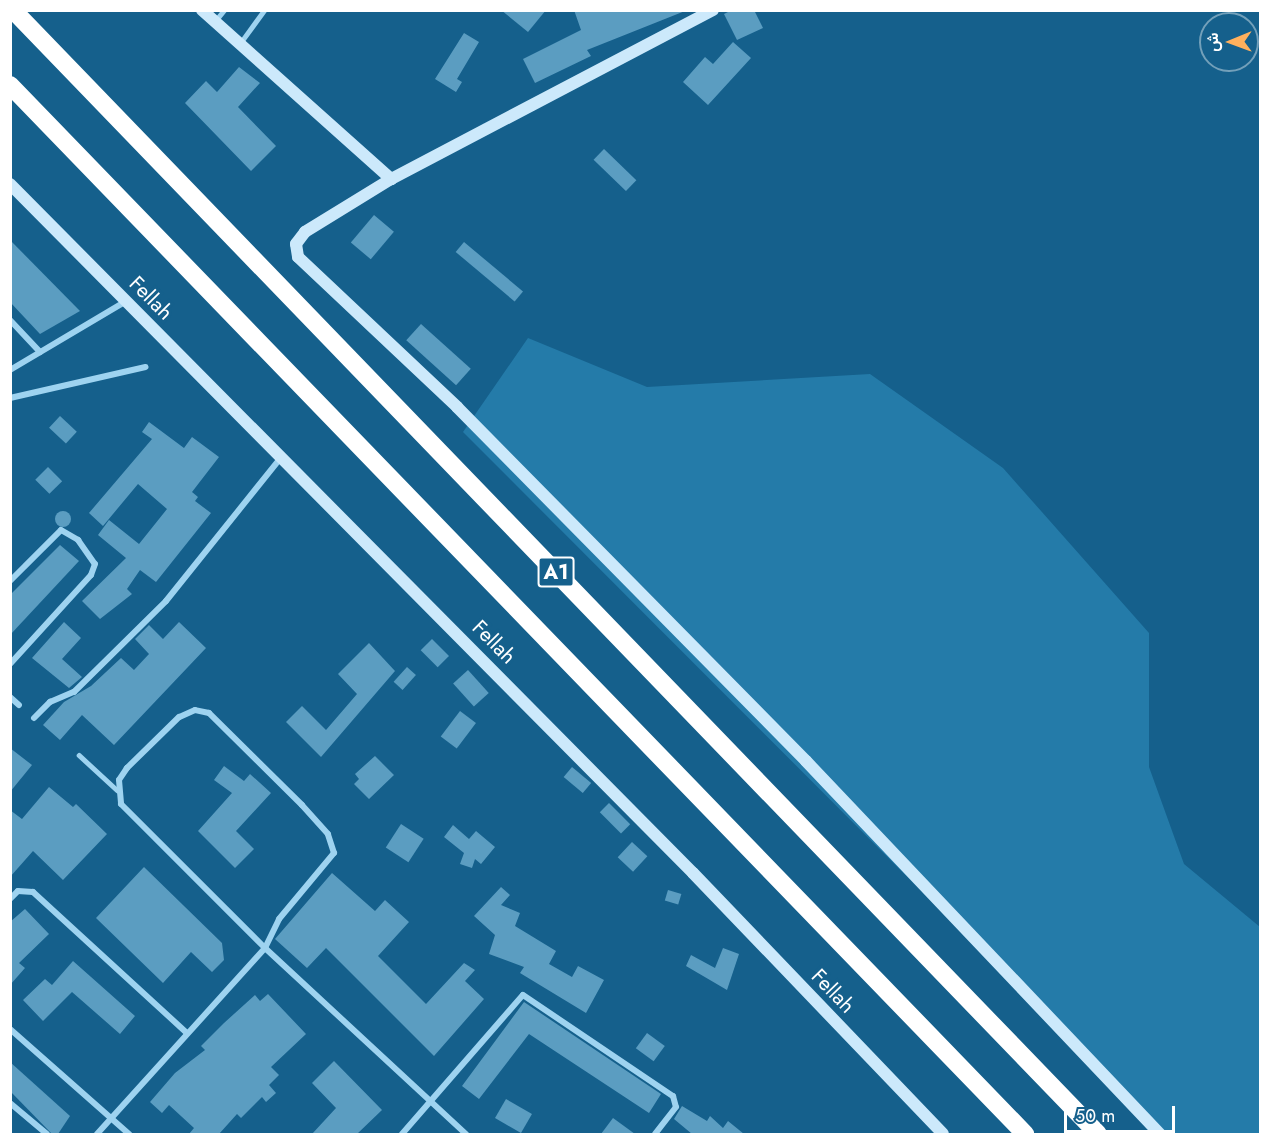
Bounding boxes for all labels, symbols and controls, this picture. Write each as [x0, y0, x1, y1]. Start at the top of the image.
north arrow [1199, 12, 1259, 72]
text: ش [1201, 32, 1224, 52]
street label: Fellah [124, 271, 178, 325]
road number: A1 [536, 555, 576, 589]
street label: Fellah [467, 615, 521, 669]
street label: Fellah [806, 964, 860, 1018]
scale bar [1067, 1094, 1178, 1132]
text: 50 m [1075, 1103, 1115, 1129]

